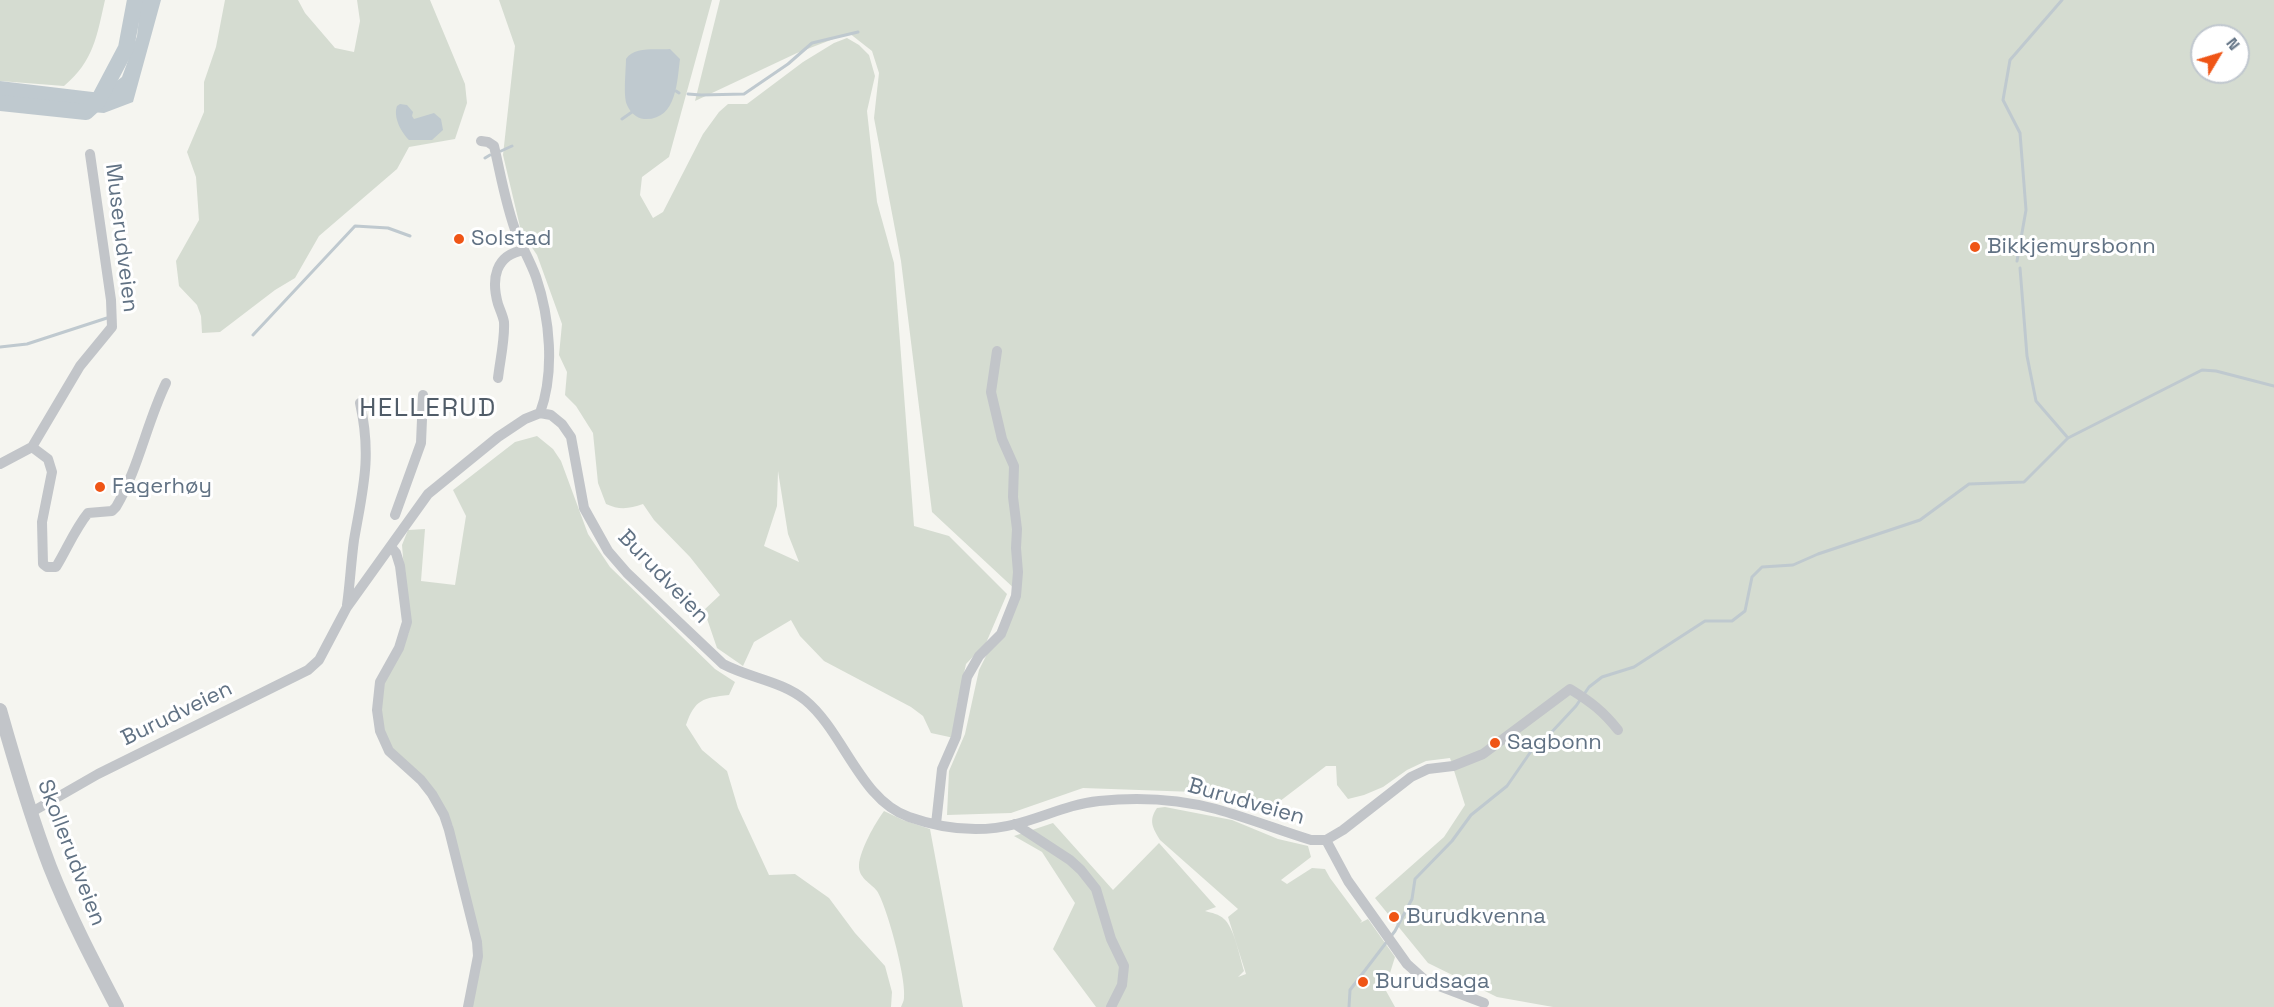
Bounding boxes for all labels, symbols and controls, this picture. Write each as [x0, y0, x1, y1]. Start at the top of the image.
north arrow [2190, 24, 2250, 84]
text: N [2221, 33, 2245, 55]
street label: Muserudveien [99, 162, 143, 314]
place label: Solstad [471, 226, 551, 252]
marker: Solstad [452, 232, 466, 246]
place label: Bikkjemyrsbonn [1987, 234, 2156, 260]
marker: Bikkjemyrsbonn [1968, 240, 1982, 254]
district label: HELLERUD [359, 393, 497, 425]
place label: Fagerhøy [112, 474, 212, 500]
marker: Fagerhøy [93, 480, 107, 494]
street label: Burudveien [612, 525, 714, 629]
street label: Burudveien [117, 676, 237, 752]
place label: Sagbonn [1507, 730, 1602, 756]
marker: Sagbonn [1488, 736, 1502, 750]
street label: Burudveien [1185, 773, 1307, 831]
street label: Skollerudveien [31, 776, 111, 930]
place label: Burudkvenna [1406, 904, 1546, 930]
marker: Burudkvenna [1387, 910, 1401, 924]
place label: Burudsaga [1375, 969, 1490, 995]
marker: Burudsaga [1356, 975, 1370, 989]

